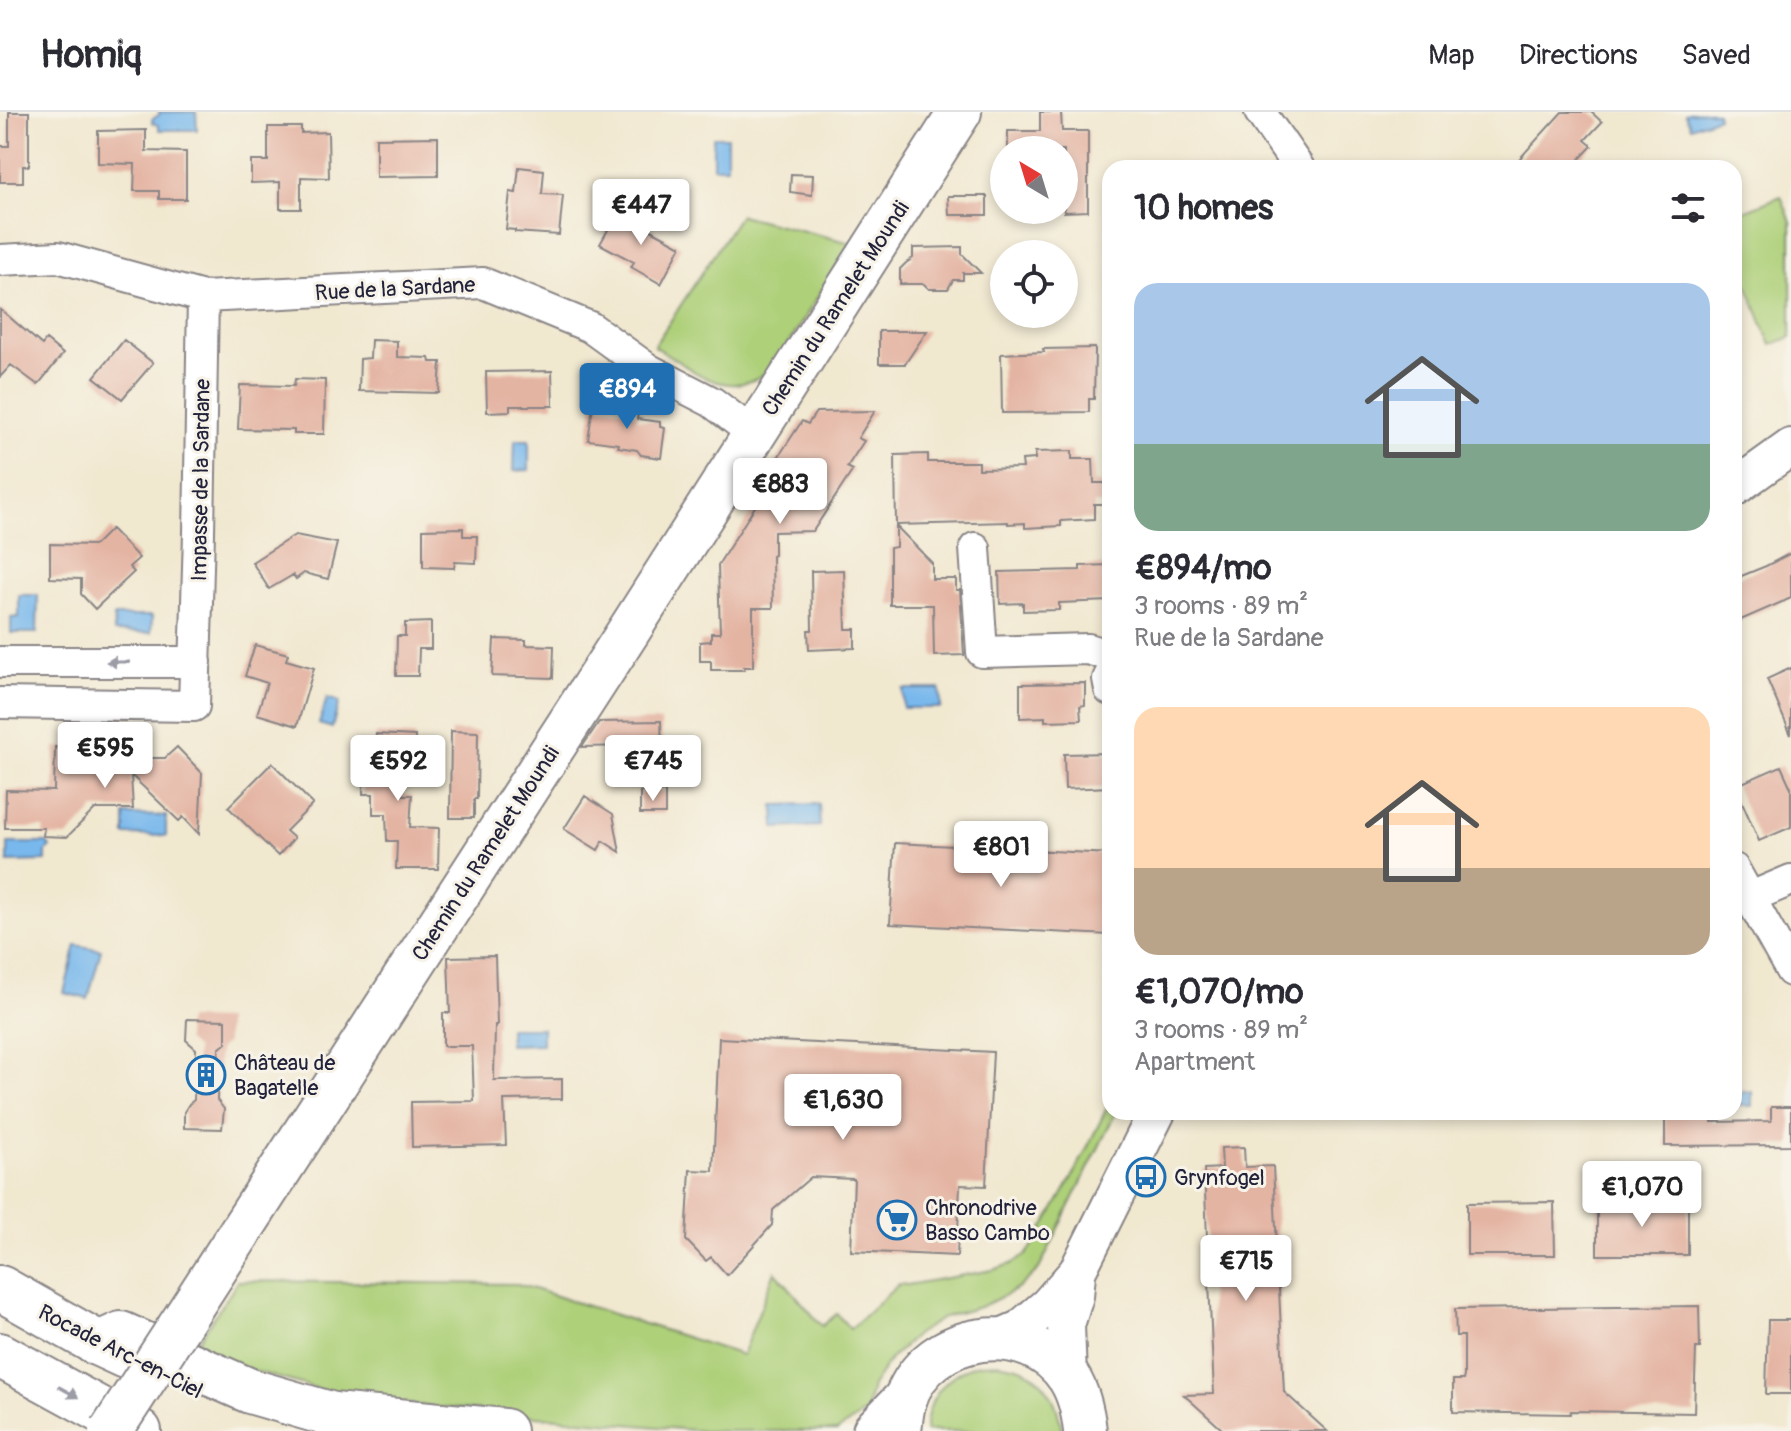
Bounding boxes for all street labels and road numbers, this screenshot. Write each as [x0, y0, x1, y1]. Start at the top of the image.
street label: Chemin du Ramelet Moundi [756, 196, 916, 421]
street label: Rue de la Sardane [314, 271, 476, 307]
street label: Impasse de la Sardane [185, 378, 217, 582]
street label: Chemin du Ramelet Moundi [406, 741, 566, 966]
street label: Rocade Arc-en-Ciel [34, 1298, 208, 1405]

